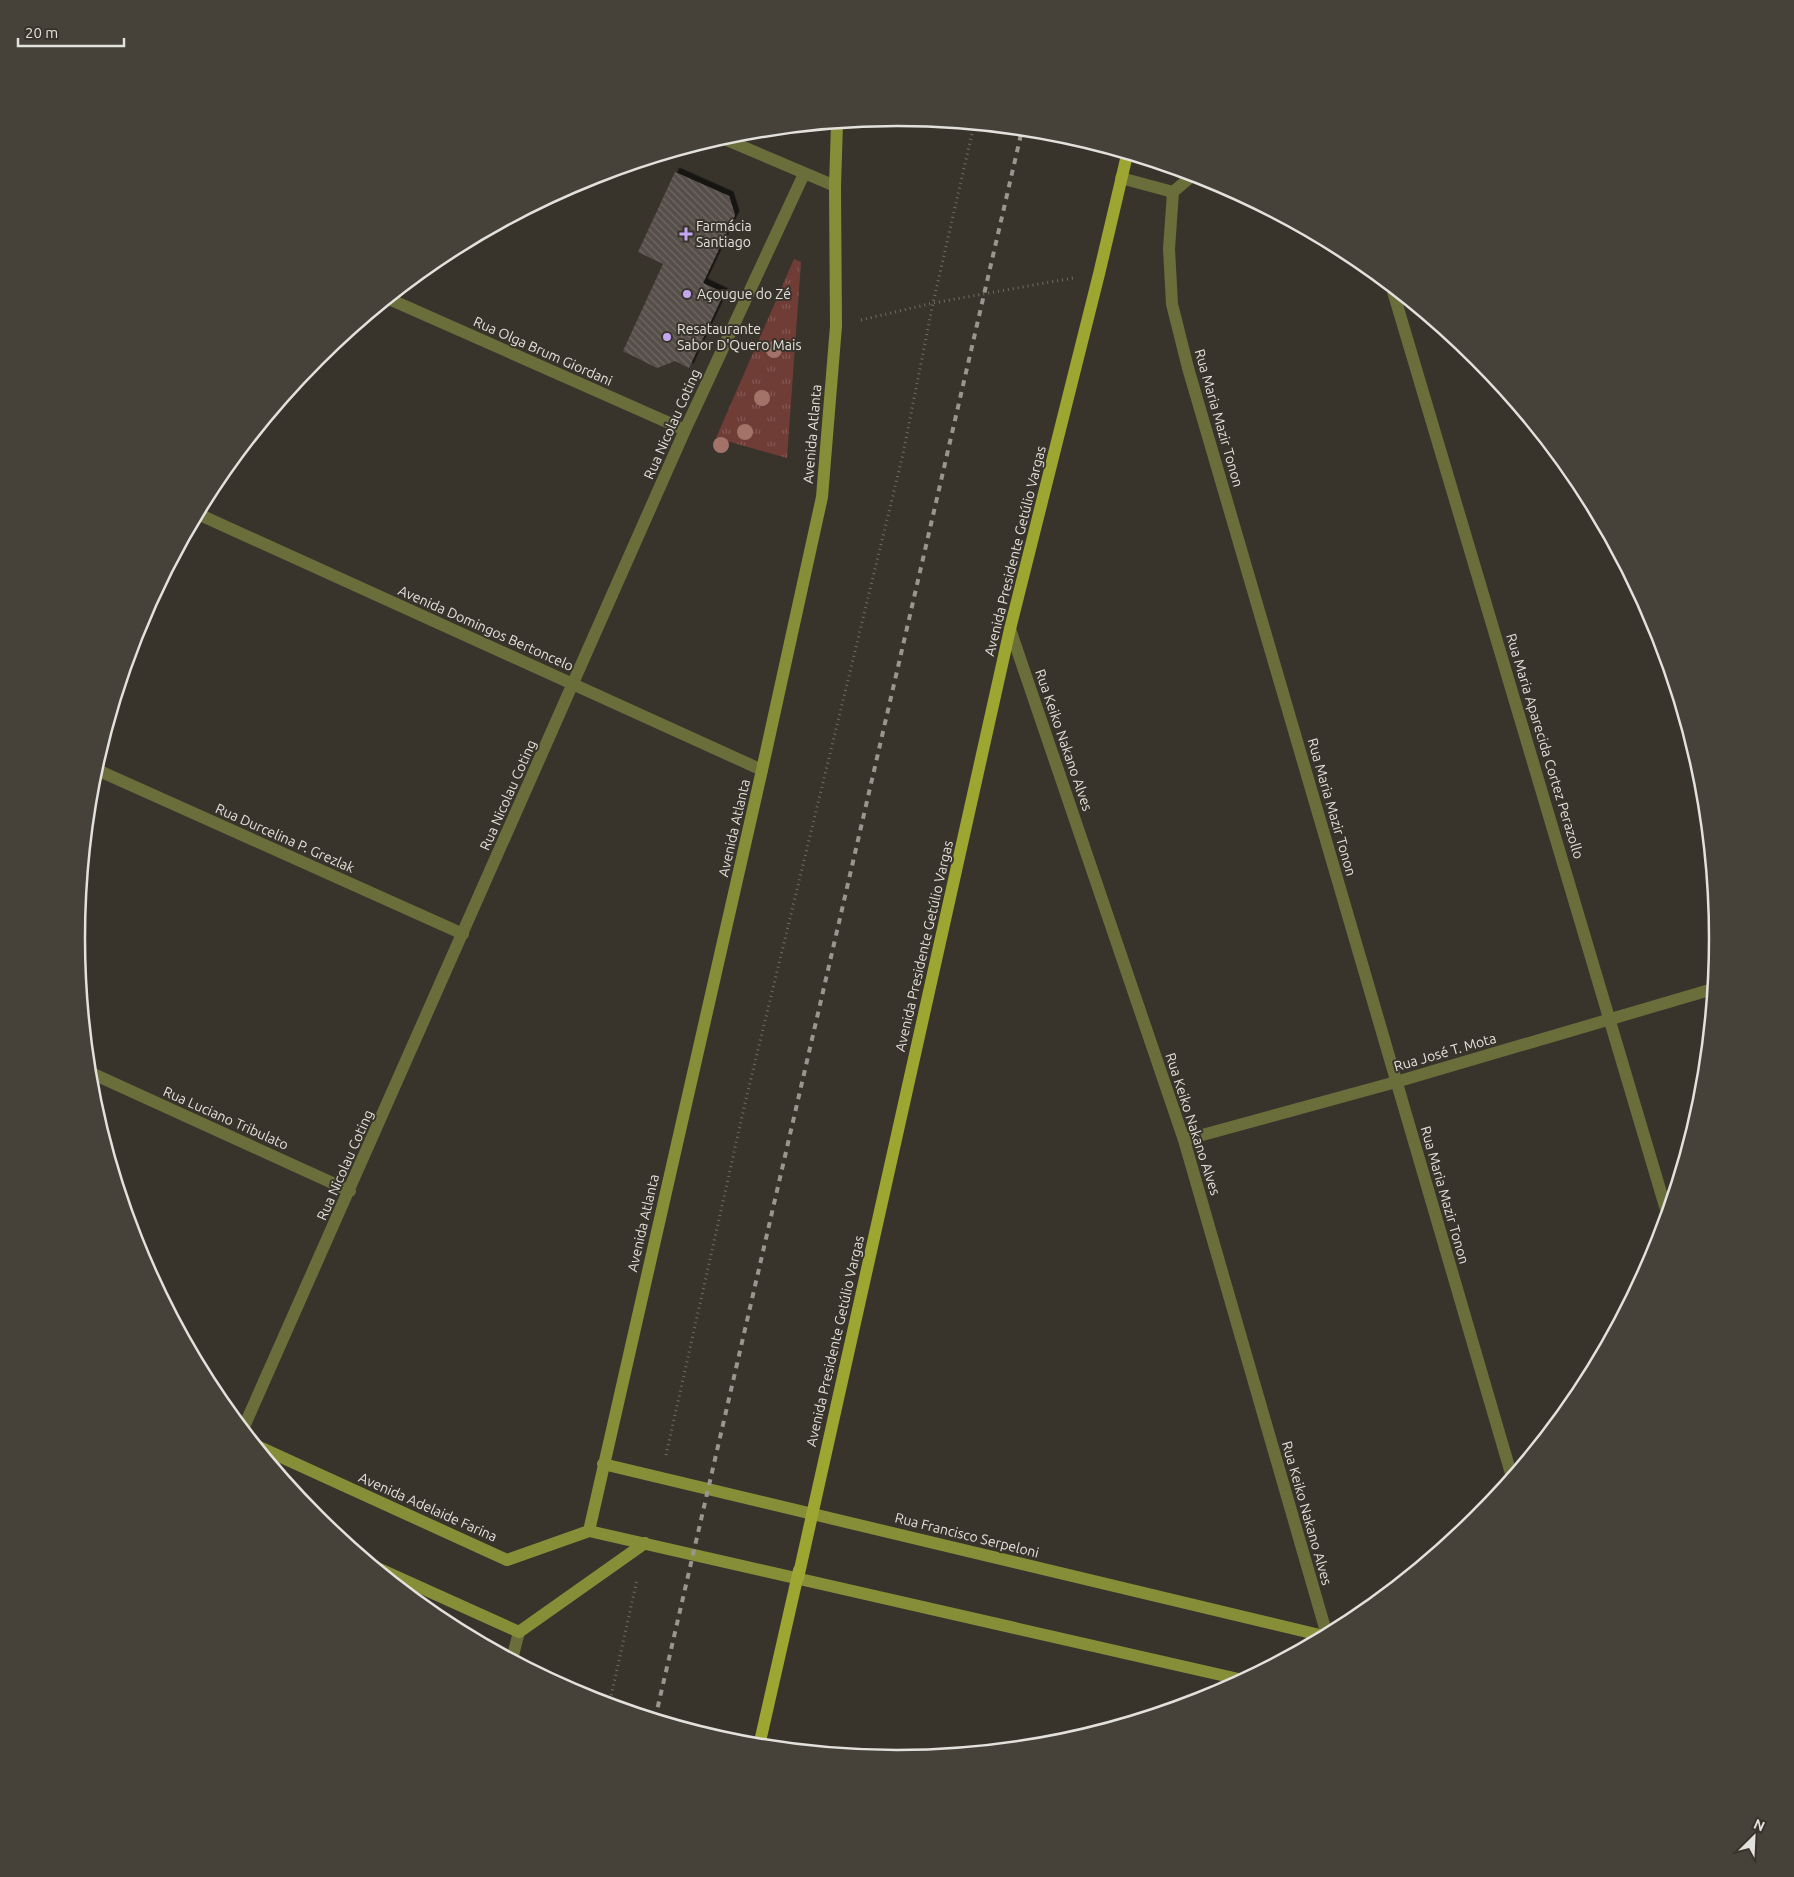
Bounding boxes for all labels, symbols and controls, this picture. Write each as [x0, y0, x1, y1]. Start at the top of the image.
scale bar [18, 15, 124, 47]
text: 20 m [25, 24, 58, 41]
place label: Farmácia Santiago [696, 218, 752, 250]
marker: Farmácia Santiago [680, 228, 692, 240]
place label: Açougue do Zé [697, 286, 791, 302]
marker: Açougue do Zé [681, 288, 693, 300]
street label: Rua Olga Brum Giordani [471, 313, 615, 389]
place label: Resataurante Sabor D'Quero Mais [677, 321, 801, 353]
marker: Resataurante Sabor D'Quero Mais [661, 331, 673, 343]
street label: Rua Maria Mazir Tonon [1192, 347, 1246, 489]
street label: Rua Nicolau Coting [640, 366, 704, 482]
street label: Avenida Atlanta [800, 384, 824, 484]
street label: Avenida Presidente Getúlio Vargas [981, 444, 1049, 658]
street label: Avenida Domingos Bertoncelo [396, 582, 576, 674]
street label: Rua Maria Aparecida Cortez Perazollo [1503, 631, 1587, 861]
street label: Rua Keiko Nakano Alves [1032, 667, 1096, 813]
street label: Rua Maria Mazir Tonon [1305, 736, 1359, 878]
street label: Rua Nicolau Coting [476, 737, 540, 853]
street label: Avenida Atlanta [715, 778, 753, 878]
street label: Rua Durcelina P. Grezlak [213, 800, 357, 876]
street label: Avenida Presidente Getúlio Vargas [892, 839, 956, 1053]
street label: Rua José T. Mota [1392, 1030, 1498, 1074]
street label: Rua Keiko Nakano Alves [1162, 1051, 1224, 1197]
street label: Rua Luciano Tribulato [161, 1083, 291, 1153]
street label: Rua Nicolau Coting [313, 1107, 377, 1223]
street label: Rua Maria Mazir Tonon [1418, 1124, 1472, 1266]
street label: Avenida Atlanta [624, 1173, 662, 1273]
street label: Avenida Presidente Getúlio Vargas [803, 1234, 867, 1448]
street label: Rua Keiko Nakano Alves [1279, 1439, 1335, 1587]
street label: Avenida Adelaide Farina [356, 1469, 500, 1545]
street label: Rua Francisco Serpeloni [893, 1509, 1041, 1561]
north arrow [1729, 1812, 1779, 1862]
text: N [1751, 1816, 1767, 1835]

